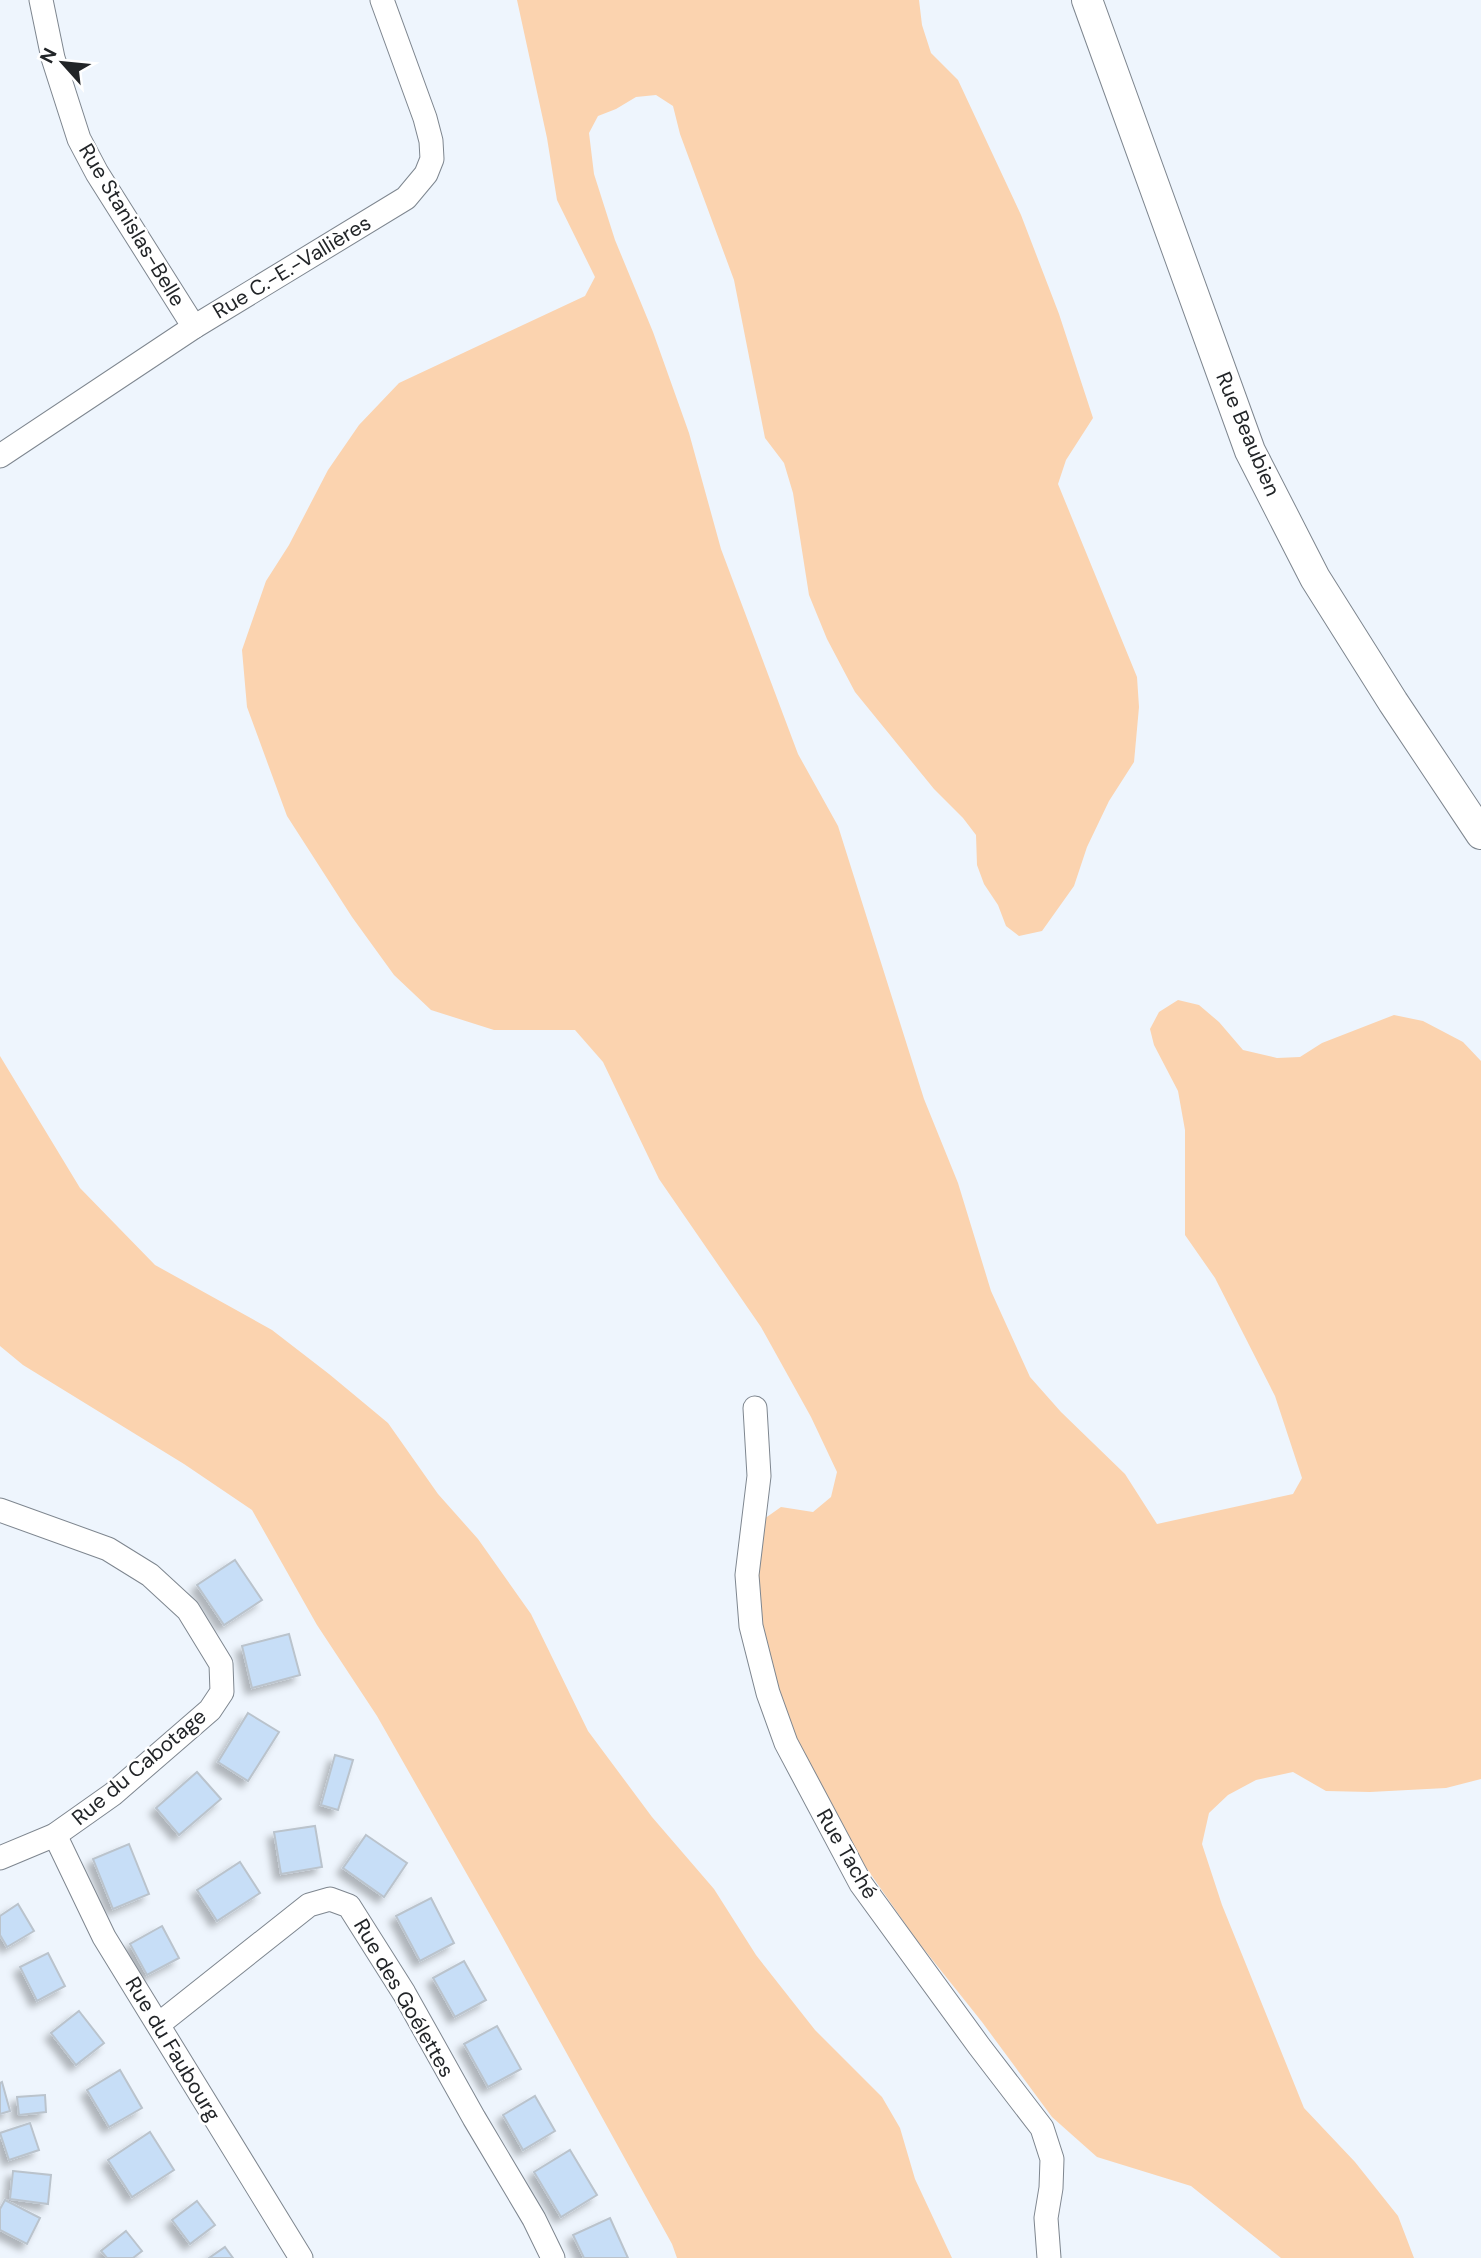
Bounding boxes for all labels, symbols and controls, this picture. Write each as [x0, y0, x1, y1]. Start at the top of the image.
north arrow [28, 28, 98, 98]
text: N [34, 44, 63, 67]
street label: Rue Stanislas-Belle [72, 138, 192, 312]
street label: Rue C.-E.-Vallières [208, 209, 376, 325]
street label: Rue Beaubien [1209, 368, 1287, 500]
street label: Rue du Cabotage [66, 1702, 212, 1832]
street label: Rue Taché [810, 1804, 884, 1904]
street label: Rue des Goélettes [347, 1914, 461, 2082]
street label: Rue du Faubourg [119, 1972, 227, 2127]

